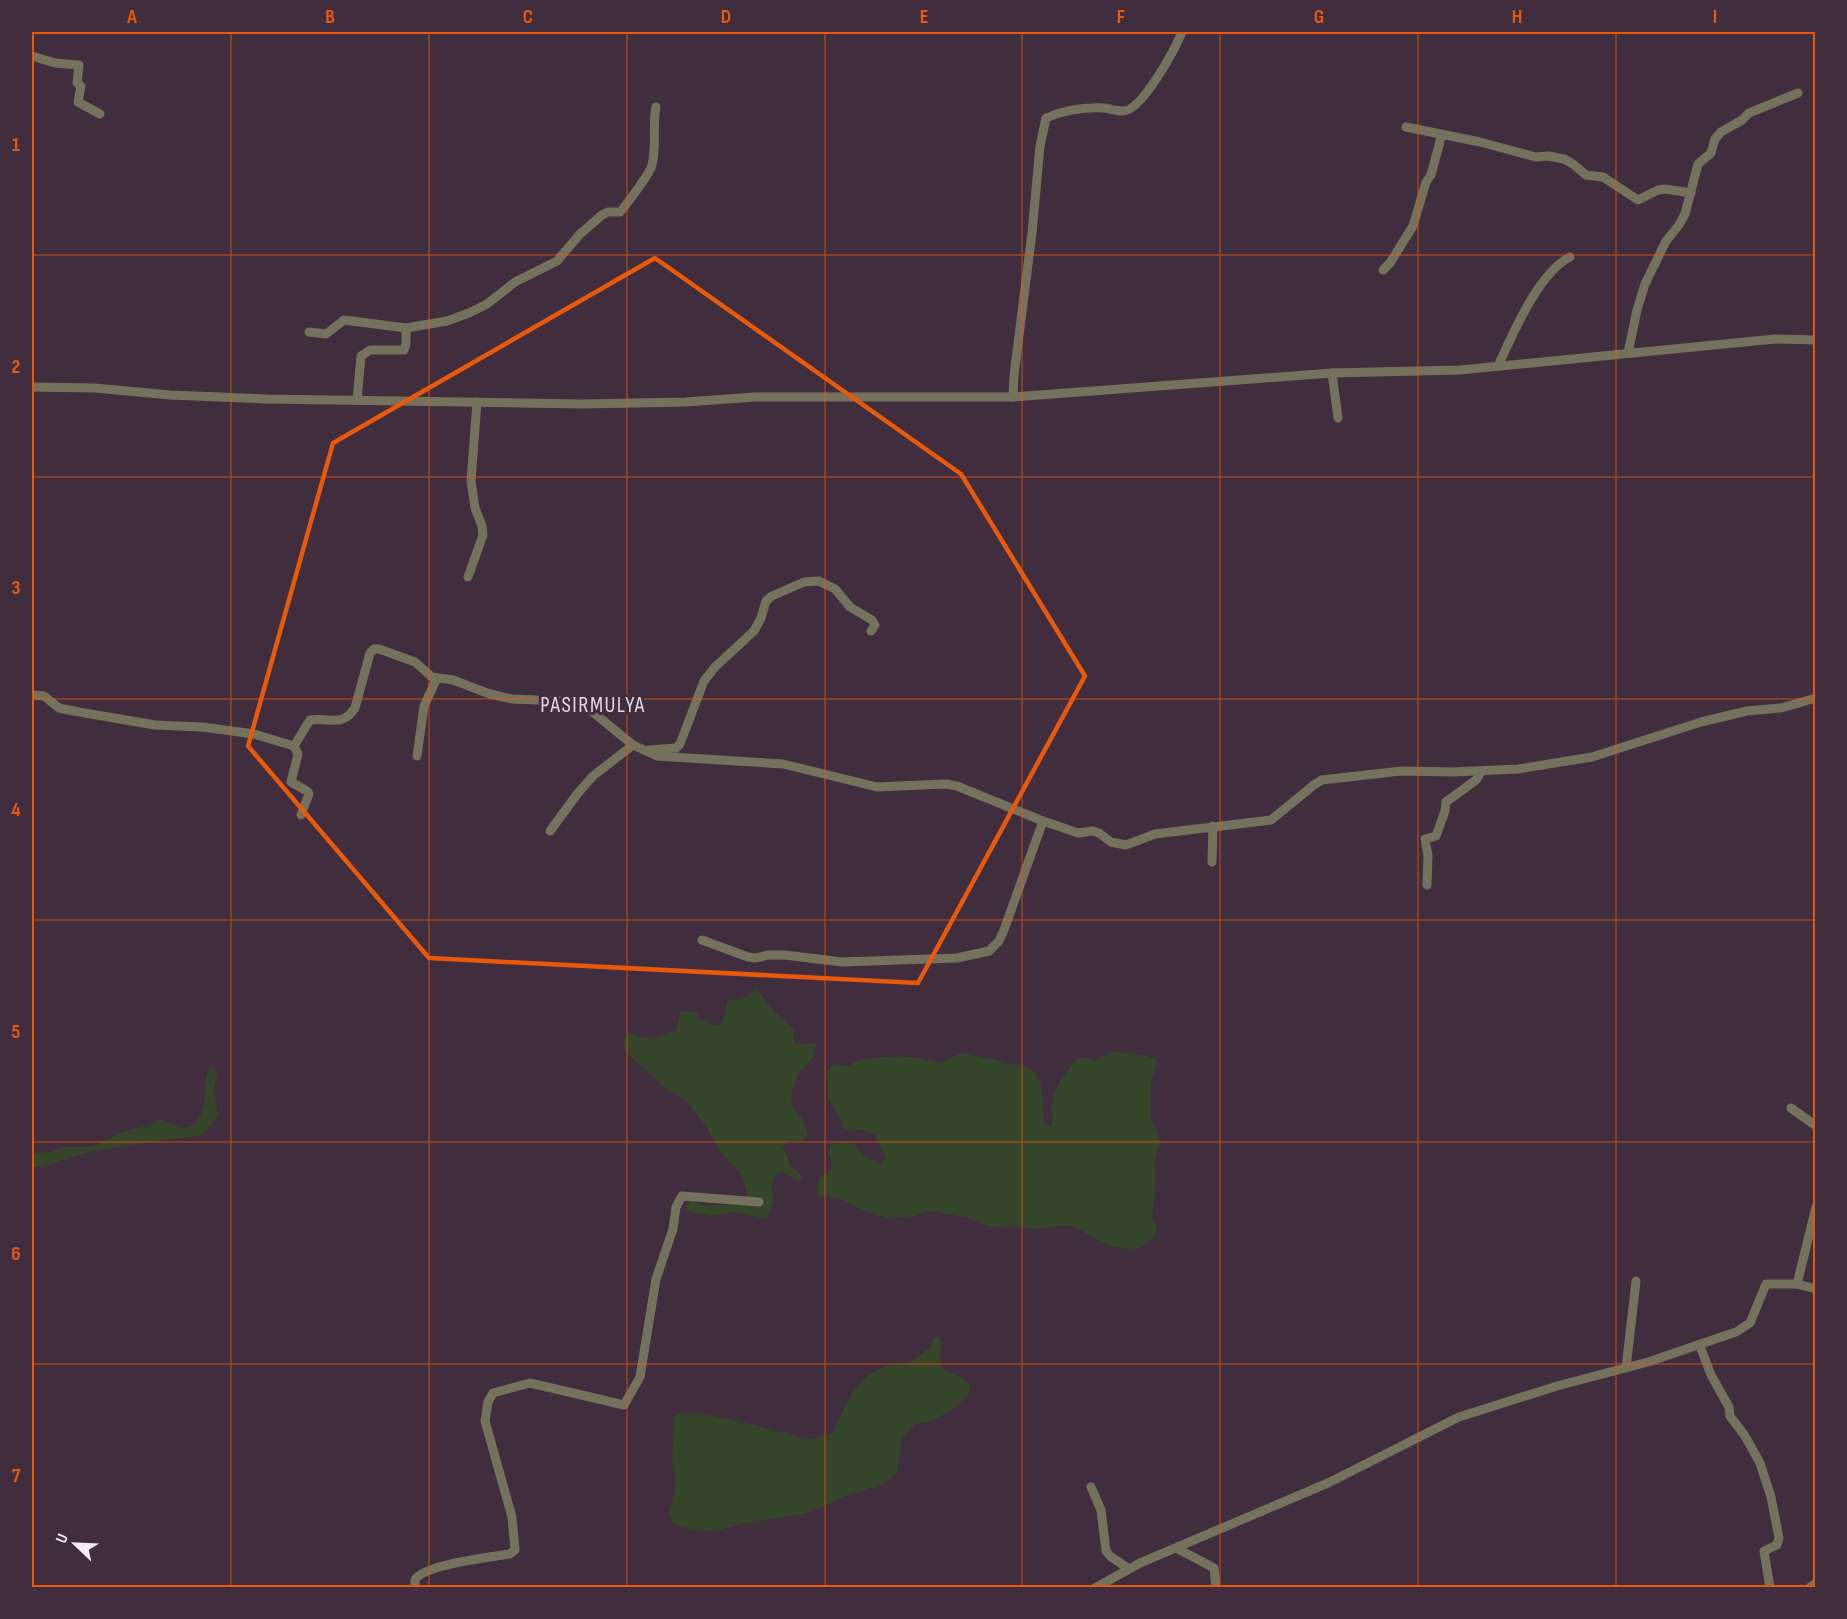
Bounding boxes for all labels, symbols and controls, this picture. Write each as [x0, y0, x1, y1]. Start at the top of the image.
text: A [126, 5, 137, 29]
text: B [325, 5, 335, 29]
text: C [523, 5, 533, 29]
text: D [721, 5, 731, 29]
text: E [920, 5, 928, 29]
text: F [1117, 5, 1125, 29]
text: G [1314, 5, 1324, 29]
text: H [1512, 5, 1522, 29]
text: I [1713, 5, 1717, 29]
text: 1 [12, 133, 20, 157]
text: 2 [12, 355, 20, 379]
text: 3 [12, 576, 21, 600]
district label: PASIRMULYA [540, 692, 646, 719]
text: 4 [11, 798, 21, 822]
text: 5 [12, 1020, 21, 1044]
text: 6 [11, 1242, 21, 1266]
text: 7 [12, 1464, 21, 1488]
north arrow [45, 1514, 105, 1574]
text: U [52, 1531, 73, 1546]

